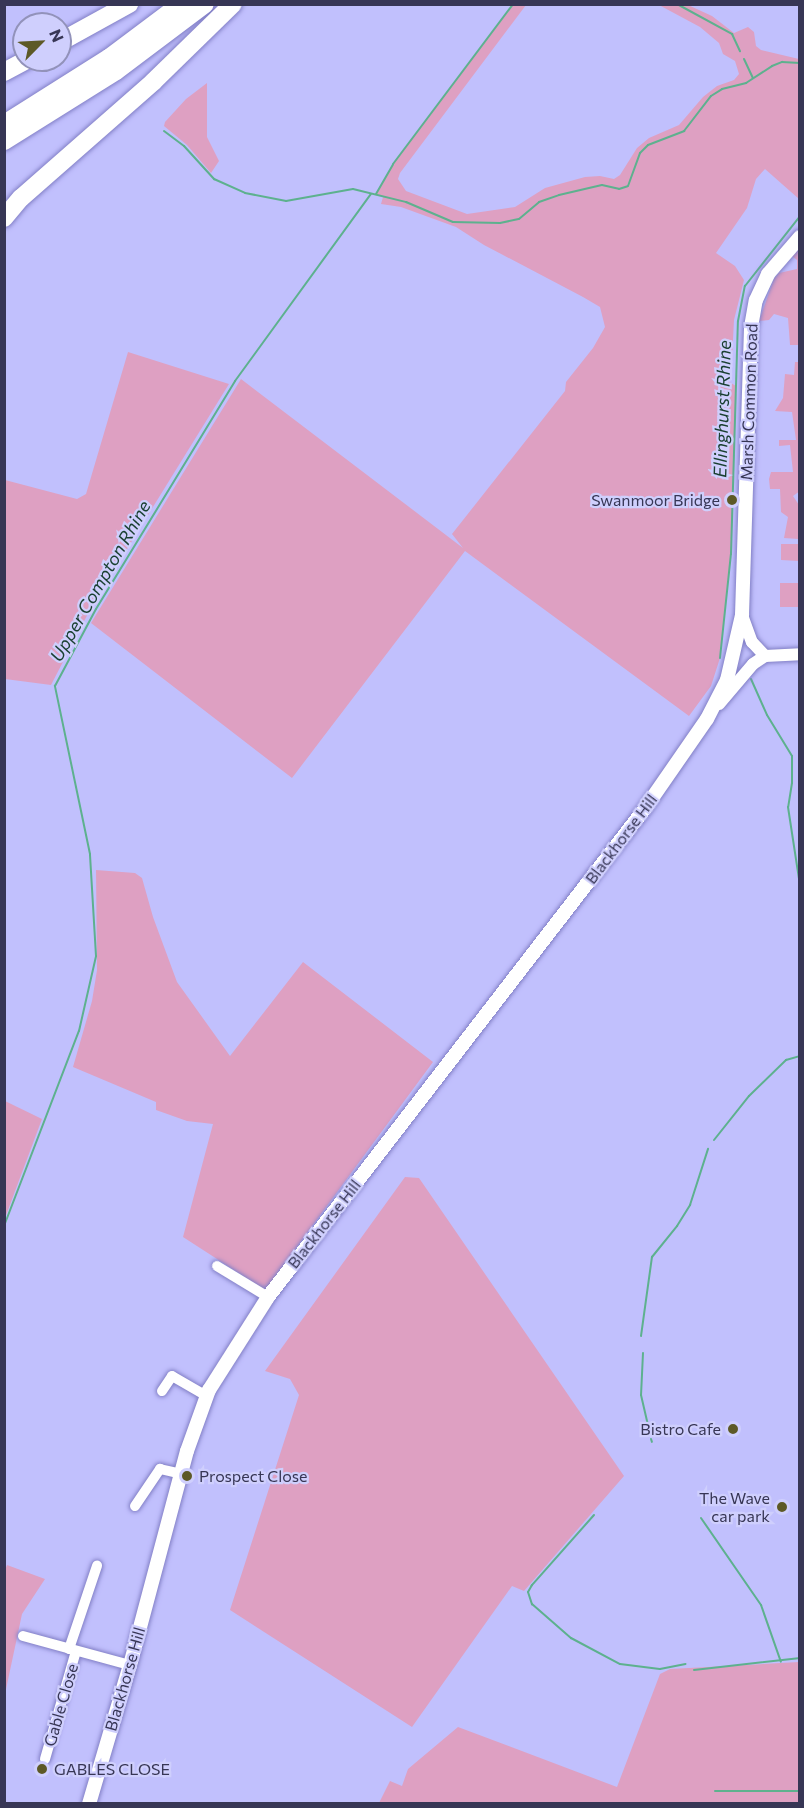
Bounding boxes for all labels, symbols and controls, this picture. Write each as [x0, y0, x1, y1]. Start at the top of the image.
north arrow [12, 12, 72, 72]
text: N [46, 26, 68, 45]
street label: Marsh Common Road [737, 323, 761, 481]
water label: Ellinghurst Rhine [709, 340, 735, 478]
place label: Swanmoor Bridge [591, 490, 720, 510]
marker: Swanmoor Bridge [725, 493, 739, 507]
water label: Upper Compton Rhine [45, 497, 155, 665]
street label: Blackhorse Hill [581, 790, 661, 888]
street label: Blackhorse Hill [283, 1176, 365, 1272]
place label: Bistro Cafe [640, 1419, 721, 1439]
marker: Bistro Cafe [726, 1422, 740, 1436]
place label: Prospect Close [199, 1466, 307, 1486]
marker: Prospect Close [180, 1469, 194, 1483]
place label: The Wave car park [699, 1488, 770, 1526]
marker: The Wave car park [775, 1500, 789, 1514]
street label: Blackhorse Hill [101, 1625, 149, 1733]
street label: Gable Close [40, 1661, 82, 1749]
place label: GABLES CLOSE [54, 1759, 170, 1779]
marker: GABLES CLOSE [35, 1762, 49, 1776]

